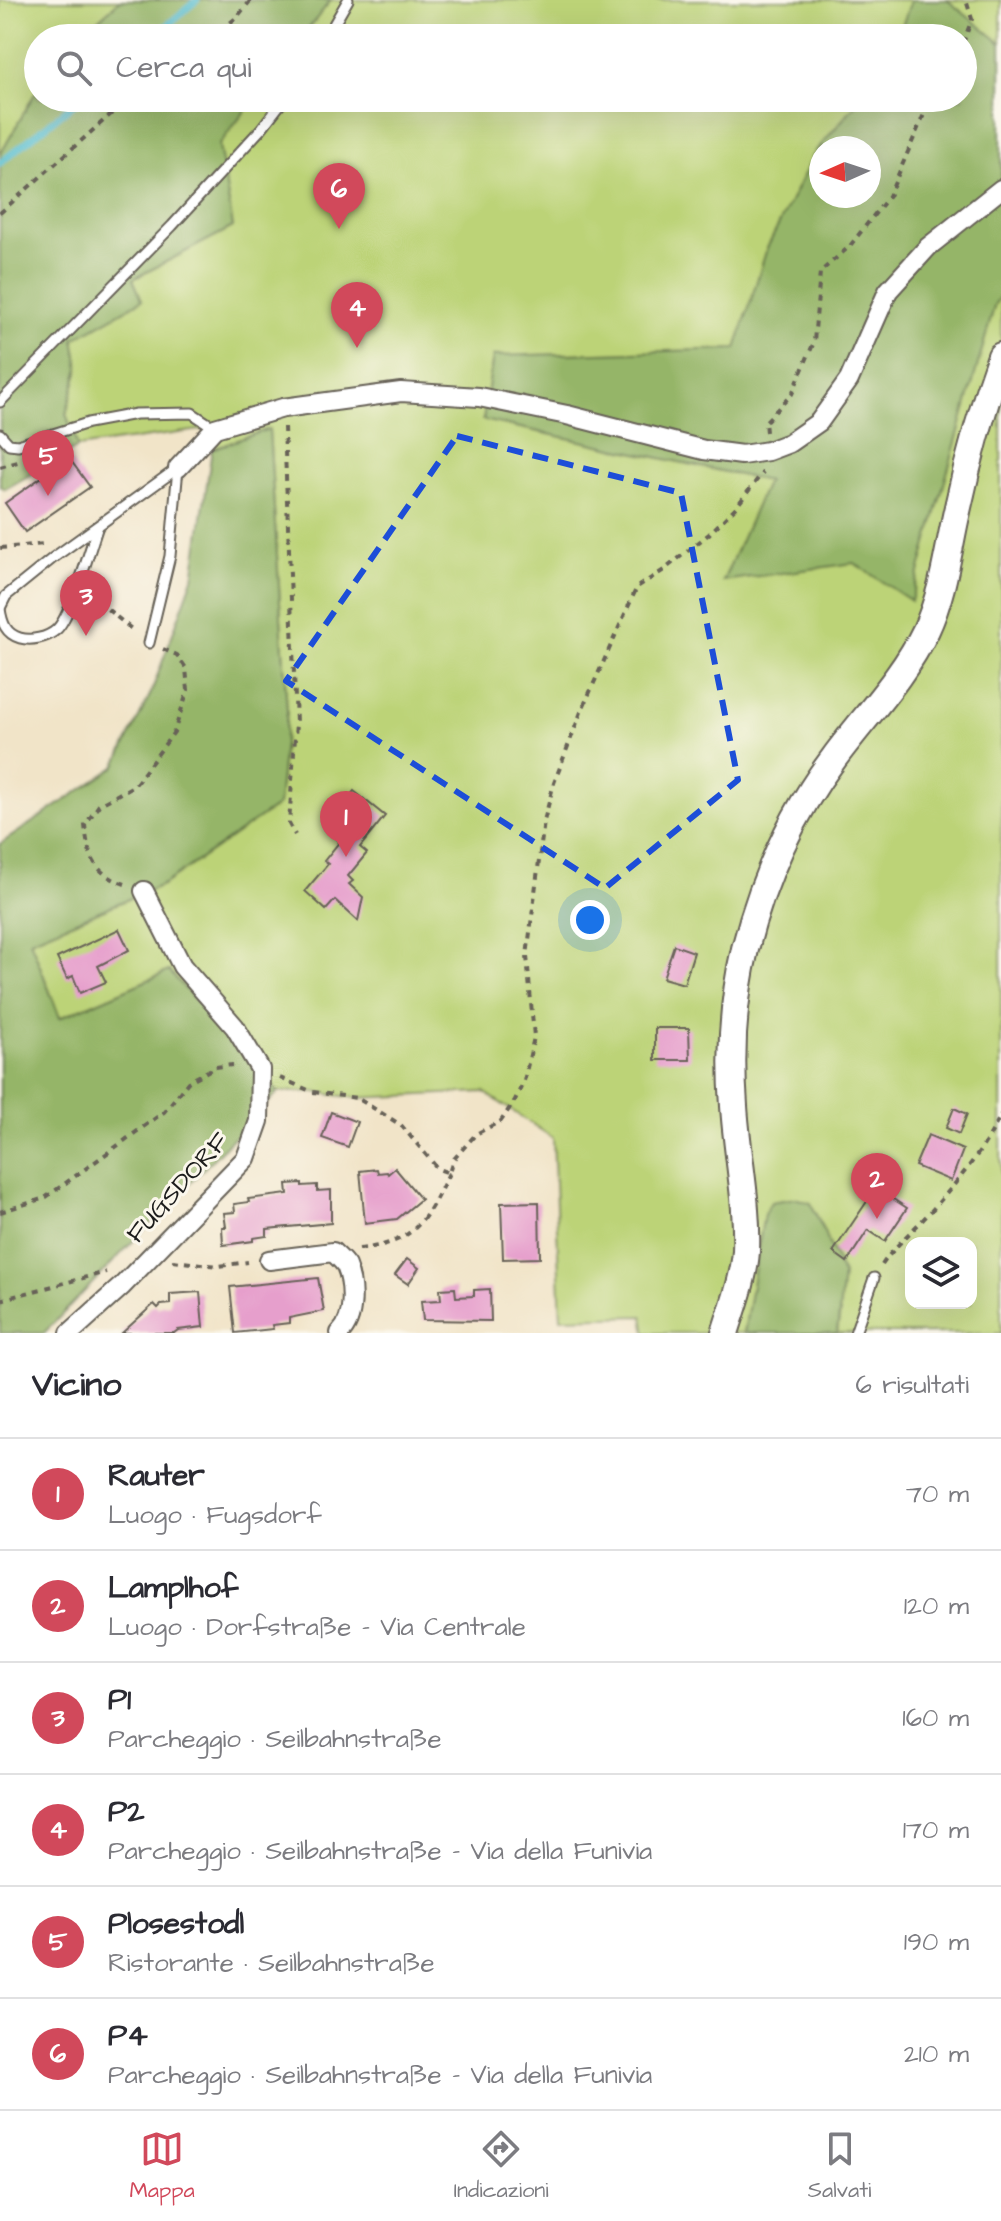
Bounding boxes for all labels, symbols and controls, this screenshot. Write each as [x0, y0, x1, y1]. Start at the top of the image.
search box [24, 24, 977, 112]
icon: search [52, 46, 96, 90]
text: Cerca qui [116, 47, 251, 89]
north arrow [809, 136, 881, 208]
pin: 6 [313, 163, 365, 229]
pin: 4 [331, 282, 383, 348]
pin: 5 [22, 430, 74, 496]
pin: 3 [60, 570, 112, 636]
pin: 1 [320, 791, 372, 857]
your location [570, 900, 610, 940]
street label: FUGSDORF [118, 1124, 237, 1251]
pin: 2 [851, 1153, 903, 1219]
map controls [905, 1237, 977, 1309]
button: layers [905, 1237, 977, 1309]
text: Vicino [32, 1361, 121, 1409]
text: 6 risultati [855, 1367, 969, 1403]
text: Rauter [108, 1455, 205, 1497]
text: 1 [56, 1476, 60, 1512]
text: 70 m [906, 1476, 969, 1512]
text: Luogo · Fugsdorf [108, 1497, 322, 1533]
text: Lamplhof [108, 1567, 238, 1609]
text: 2 [51, 1588, 65, 1624]
text: 120 m [904, 1588, 969, 1624]
text: Luogo · Dorfstraße - Via Centrale [108, 1609, 526, 1645]
text: P1 [108, 1679, 131, 1721]
text: 3 [51, 1700, 65, 1736]
text: 160 m [902, 1700, 969, 1736]
text: Parcheggio · Seilbahnstraße [108, 1721, 442, 1757]
text: P2 [108, 1791, 144, 1833]
text: 4 [49, 1812, 67, 1848]
text: 170 m [903, 1812, 969, 1848]
text: Parcheggio · Seilbahnstraße - Via della Funivia [108, 1833, 652, 1869]
text: Plosestodl [108, 1903, 244, 1945]
text: 5 [49, 1924, 67, 1960]
text: 190 m [904, 1924, 969, 1960]
text: Ristorante · Seilbahnstraße [108, 1945, 434, 1981]
text: P4 [108, 2015, 148, 2057]
text: 6 [50, 2036, 66, 2072]
text: 210 m [904, 2036, 969, 2072]
text: Parcheggio · Seilbahnstraße - Via della Funivia [108, 2057, 652, 2093]
tab: Mappa [130, 2127, 195, 2206]
tab: Indicazioni [454, 2127, 549, 2206]
tab: Salvati [808, 2127, 871, 2206]

